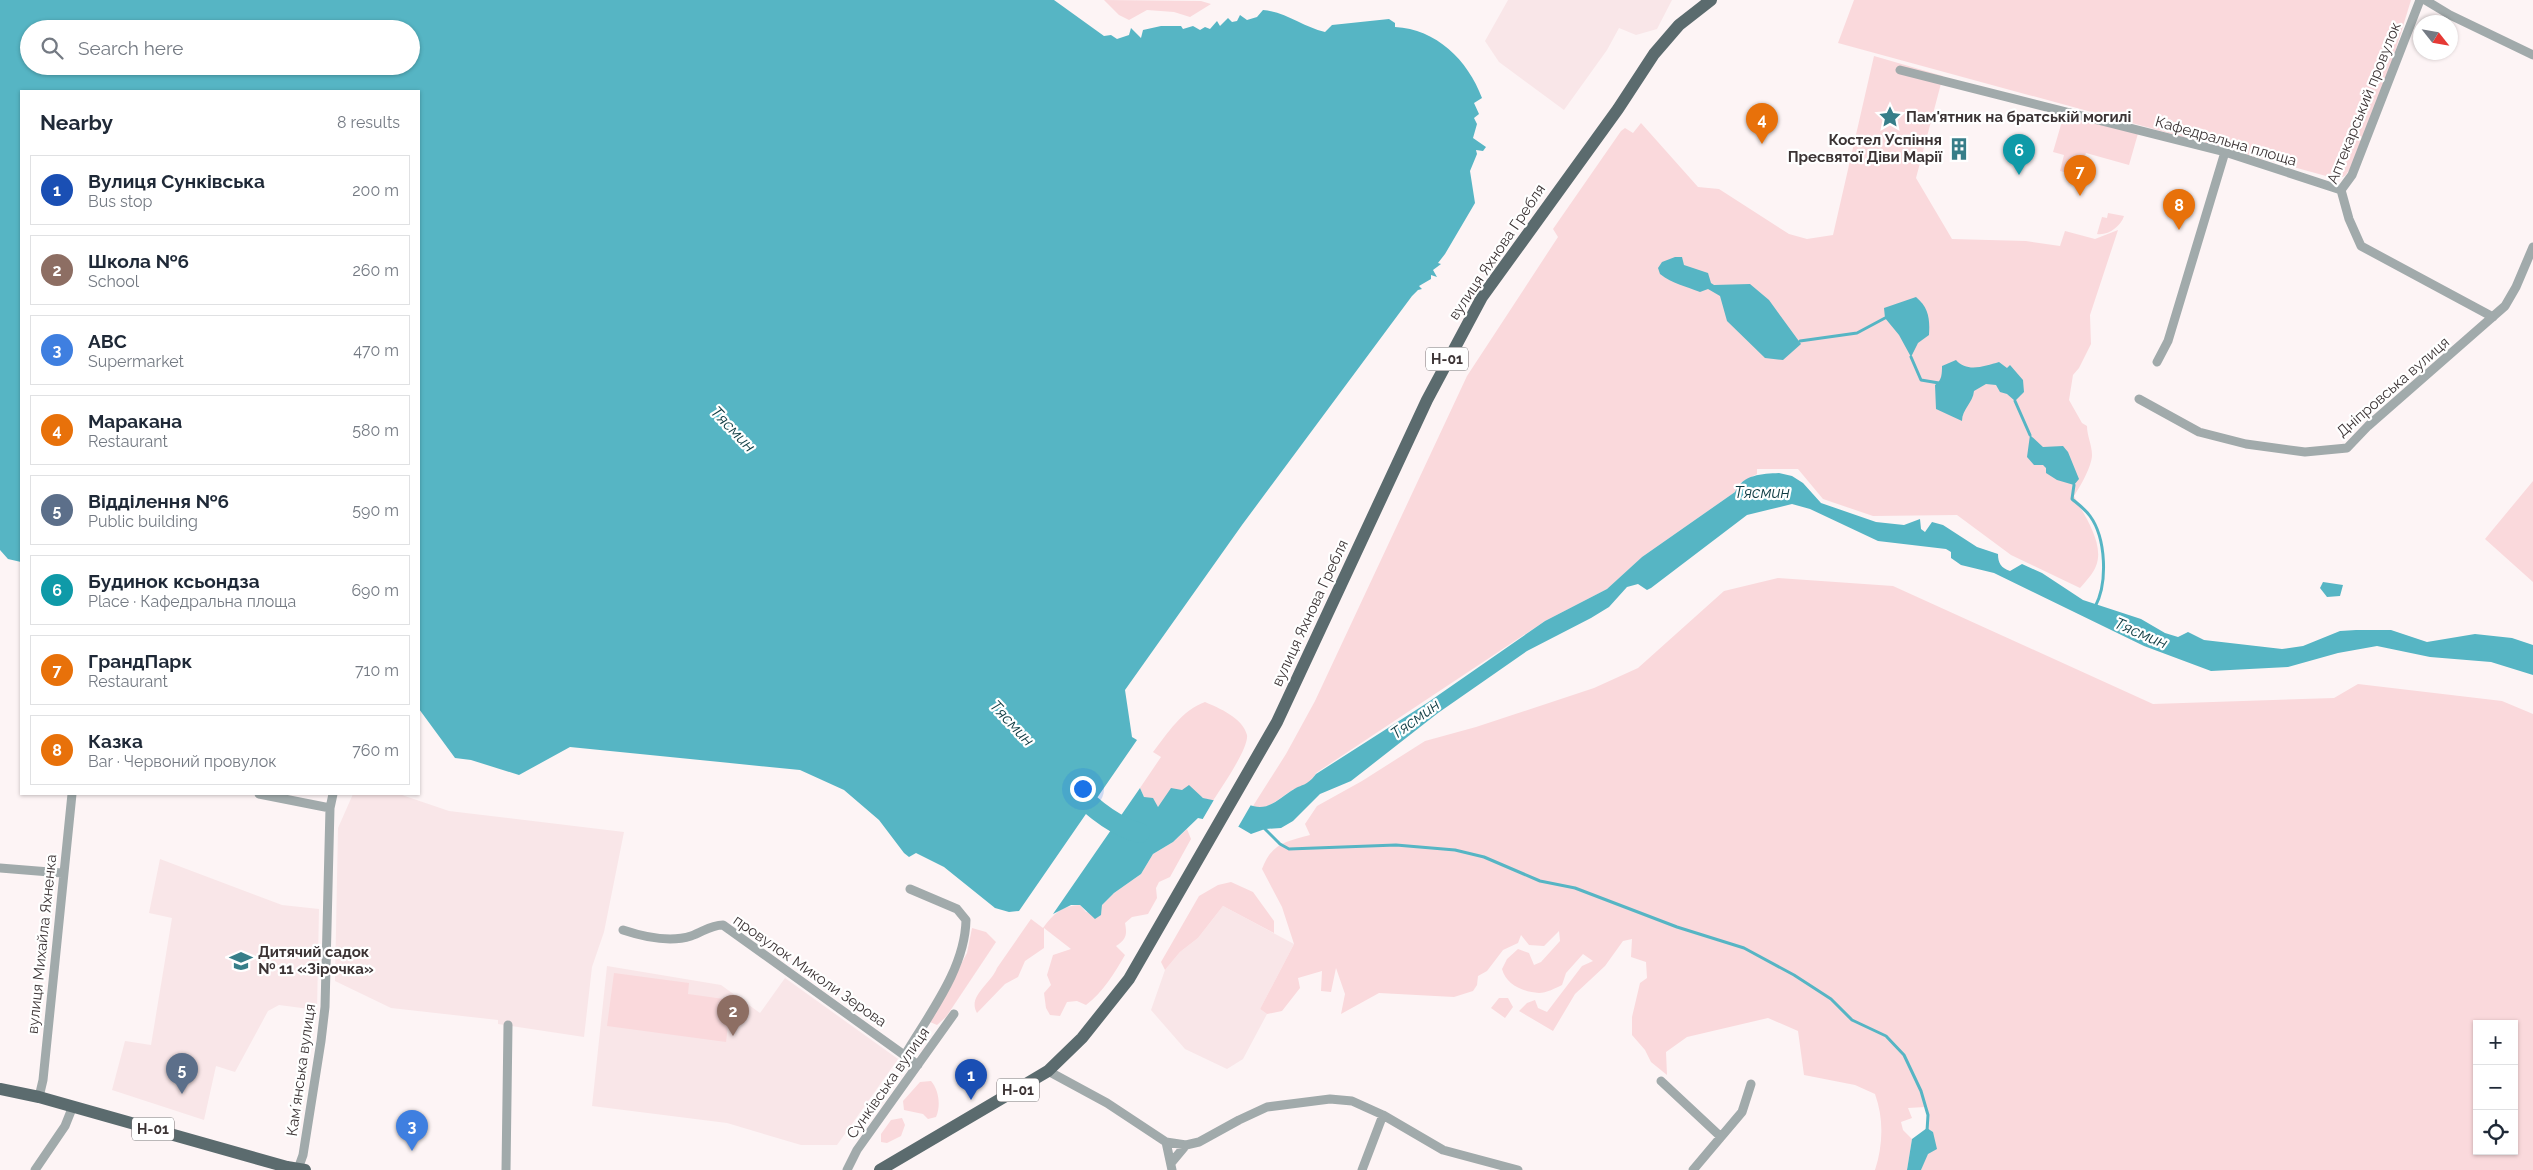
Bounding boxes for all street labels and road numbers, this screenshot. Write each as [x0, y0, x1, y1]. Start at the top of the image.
street label: Аптекарський провулок [2323, 19, 2405, 187]
street label: Кафедральна площа [2153, 112, 2299, 170]
street label: вулиця Яхнова Гребля [1445, 181, 1549, 323]
street label: Дніпровська вулиця [2333, 333, 2453, 441]
road number: Н-01 [1426, 348, 1468, 370]
street label: вулиця Яхнова Гребля [1268, 537, 1352, 689]
street label: вулиця Михайла Яхненка [24, 853, 60, 1035]
street label: провулок Миколи Зерова [730, 911, 890, 1031]
street label: Камʼянська вулиця [283, 1003, 319, 1137]
street label: Сунківська вулиця [843, 1024, 933, 1142]
road number: Н-01 [997, 1078, 1039, 1102]
road number: Н-01 [132, 1118, 174, 1140]

